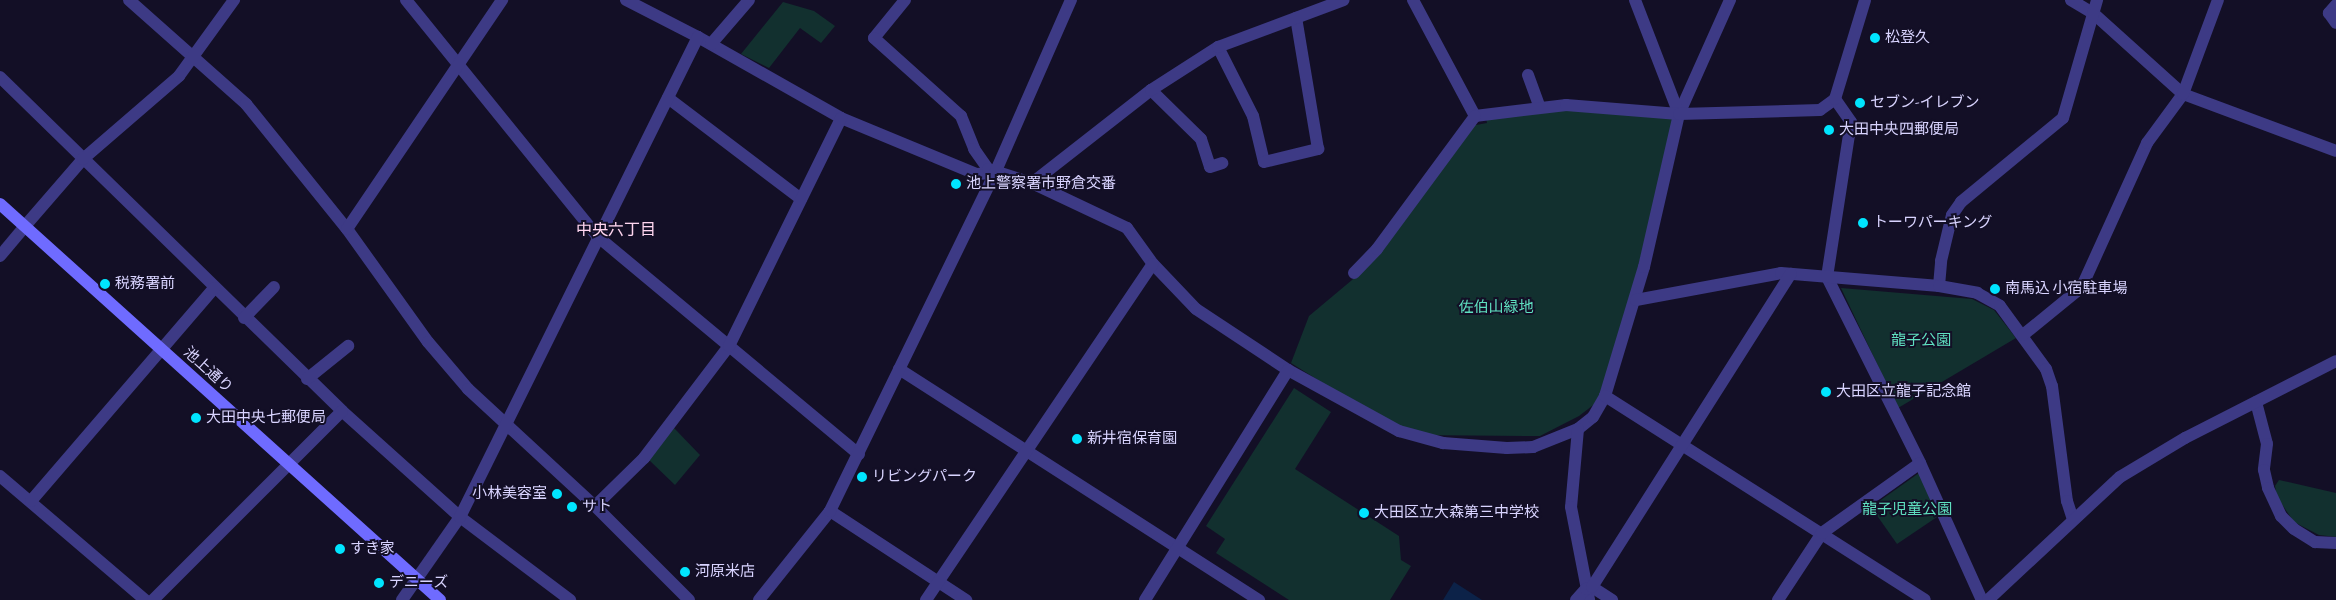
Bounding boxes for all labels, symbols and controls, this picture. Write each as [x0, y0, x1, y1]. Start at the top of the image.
place label: 松登久 [1885, 29, 1930, 47]
marker: 松登久 [1869, 32, 1881, 44]
place label: セブン-イレブン [1870, 94, 1980, 112]
marker: セブン-イレブン [1854, 97, 1866, 109]
place label: 大田中央四郵便局 [1839, 121, 1959, 139]
marker: 大田中央四郵便局 [1823, 124, 1835, 136]
place label: 池上警察署市野倉交番 [966, 175, 1116, 193]
marker: 池上警察署市野倉交番 [950, 178, 962, 190]
place label: トーワパーキング [1873, 214, 1993, 232]
marker: トーワパーキング [1857, 217, 1869, 229]
district label: 中央六丁目 [576, 220, 656, 240]
place label: 税務署前 [115, 275, 175, 293]
marker: 税務署前 [99, 278, 111, 290]
place label: 南馬込 小宿駐車場 [2005, 280, 2127, 298]
marker: 南馬込 小宿駐車場 [1989, 283, 2001, 295]
park label: 佐伯山緑地 [1459, 299, 1533, 317]
park label: 龍子公園 [1891, 332, 1951, 350]
street label: 池上通り [180, 343, 236, 397]
place label: 大田区立龍子記念館 [1836, 383, 1971, 401]
marker: 大田区立龍子記念館 [1820, 386, 1832, 398]
place label: 大田中央七郵便局 [206, 409, 326, 427]
marker: 大田中央七郵便局 [190, 412, 202, 424]
place label: 新井宿保育園 [1087, 430, 1177, 448]
marker: 新井宿保育園 [1071, 433, 1083, 445]
place label: リビングパーク [872, 468, 977, 486]
marker: リビングパーク [856, 471, 868, 483]
place label: 小林美容室 [472, 485, 547, 503]
marker: 小林美容室 [551, 488, 563, 500]
place label: サト [582, 498, 612, 516]
marker: サト [566, 501, 578, 513]
park label: 龍子児童公園 [1862, 501, 1952, 519]
place label: 大田区立大森第三中学校 [1374, 504, 1539, 522]
marker: 大田区立大森第三中学校 [1358, 507, 1370, 519]
place label: すき家 [350, 540, 395, 558]
marker: すき家 [334, 543, 346, 555]
place label: 河原米店 [695, 563, 755, 581]
marker: 河原米店 [679, 566, 691, 578]
place label: デニーズ [389, 574, 449, 592]
marker: デニーズ [373, 577, 385, 589]

